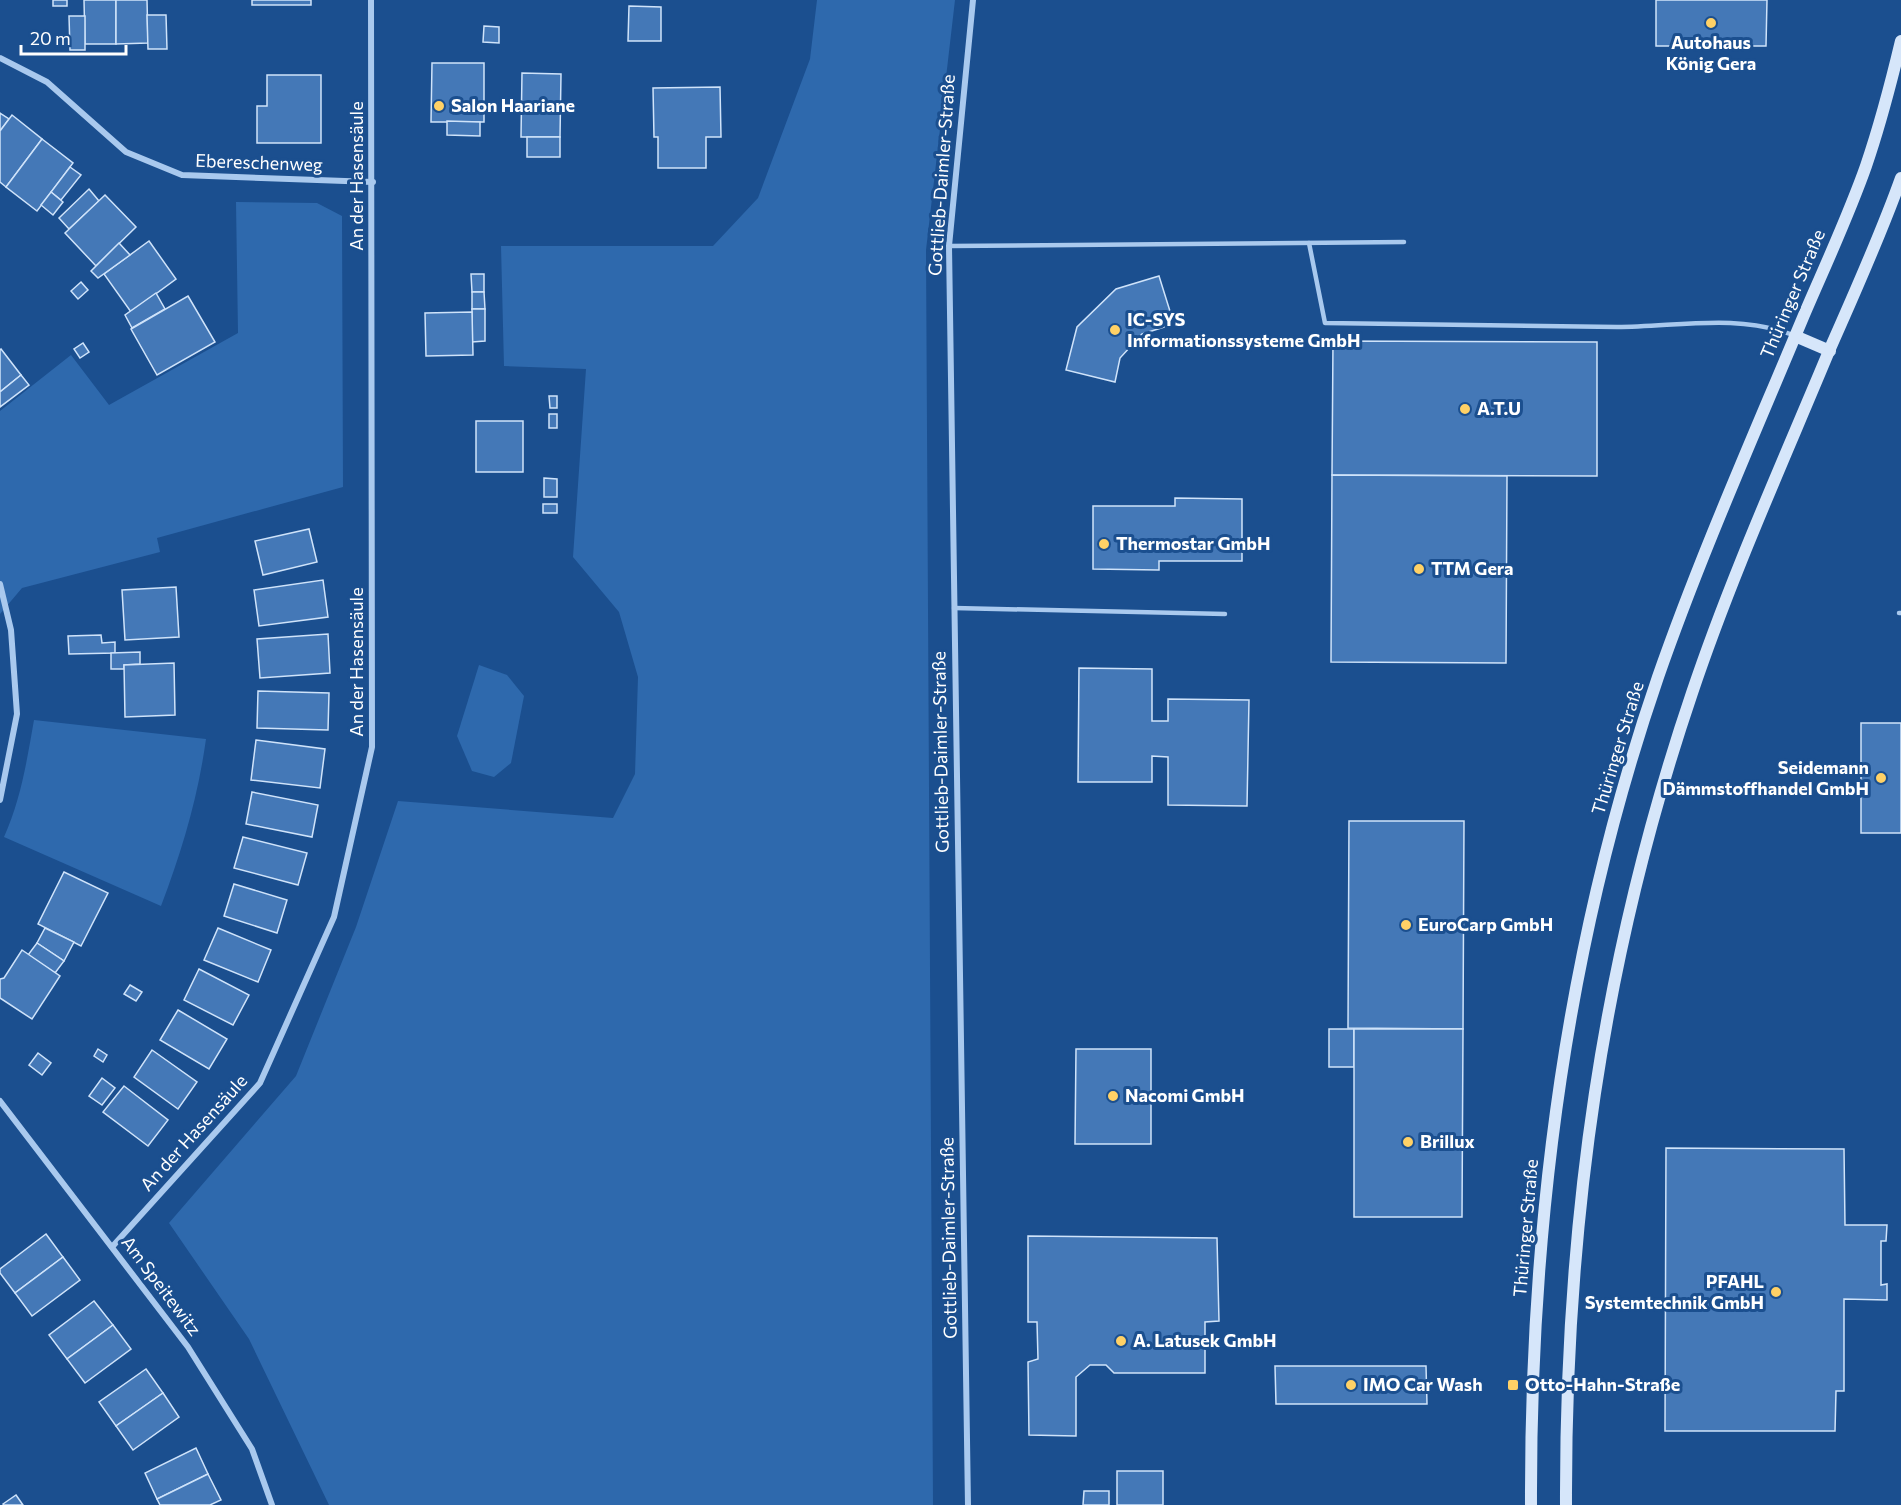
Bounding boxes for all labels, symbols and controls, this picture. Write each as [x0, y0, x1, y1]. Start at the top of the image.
marker: Autohaus König Gera [1704, 16, 1718, 30]
scale bar [21, 18, 126, 56]
text: 20 m [30, 27, 71, 49]
place label: Autohaus König Gera [1666, 31, 1756, 74]
street label: Gottlieb-Daimler-Straße [923, 73, 959, 276]
place label: Salon Haariane [451, 94, 575, 116]
marker: Salon Haariane [432, 99, 446, 113]
street label: An der Hasensäule [345, 101, 367, 251]
street label: Ebereschenweg [195, 149, 323, 175]
street label: Thüringer Straße [1755, 226, 1829, 362]
place label: IC-SYS Informationssysteme GmbH [1127, 308, 1360, 351]
marker: IC-SYS Informationssysteme GmbH [1108, 323, 1122, 337]
place label: A.T.U [1477, 397, 1521, 419]
marker: A.T.U [1458, 402, 1472, 416]
place label: Thermostar GmbH [1116, 532, 1270, 554]
marker: Thermostar GmbH [1097, 537, 1111, 551]
place label: TTM Gera [1431, 557, 1514, 579]
marker: TTM Gera [1412, 562, 1426, 576]
street label: An der Hasensäule [345, 587, 367, 737]
street label: Gottlieb-Daimler-Straße [927, 651, 953, 853]
street label: Thüringer Straße [1586, 678, 1648, 817]
place label: Seidemann Dämmstoffhandel GmbH [1663, 756, 1869, 799]
marker: Seidemann Dämmstoffhandel GmbH [1874, 771, 1888, 785]
place label: EuroCarp GmbH [1418, 913, 1553, 935]
marker: EuroCarp GmbH [1399, 918, 1413, 932]
street label: An der Hasensäule [135, 1070, 251, 1195]
place label: Nacomi GmbH [1125, 1084, 1245, 1106]
marker: Nacomi GmbH [1106, 1089, 1120, 1103]
place label: Brillux [1420, 1130, 1475, 1152]
marker: Brillux [1401, 1135, 1415, 1149]
street label: Gottlieb-Daimler-Straße [935, 1137, 961, 1339]
street label: Thüringer Straße [1508, 1158, 1542, 1298]
street label: Am Speitewitz [117, 1231, 206, 1339]
place label: PFAHL Systemtechnik GmbH [1585, 1270, 1764, 1313]
marker: PFAHL Systemtechnik GmbH [1769, 1285, 1783, 1299]
place label: A. Latusek GmbH [1133, 1329, 1277, 1351]
marker: A. Latusek GmbH [1114, 1334, 1128, 1348]
place label: IMO Car Wash [1363, 1373, 1483, 1395]
place label: Otto-Hahn-Straße [1525, 1373, 1680, 1395]
marker: IMO Car Wash [1344, 1378, 1358, 1392]
marker: Otto-Hahn-Straße [1506, 1378, 1520, 1392]

